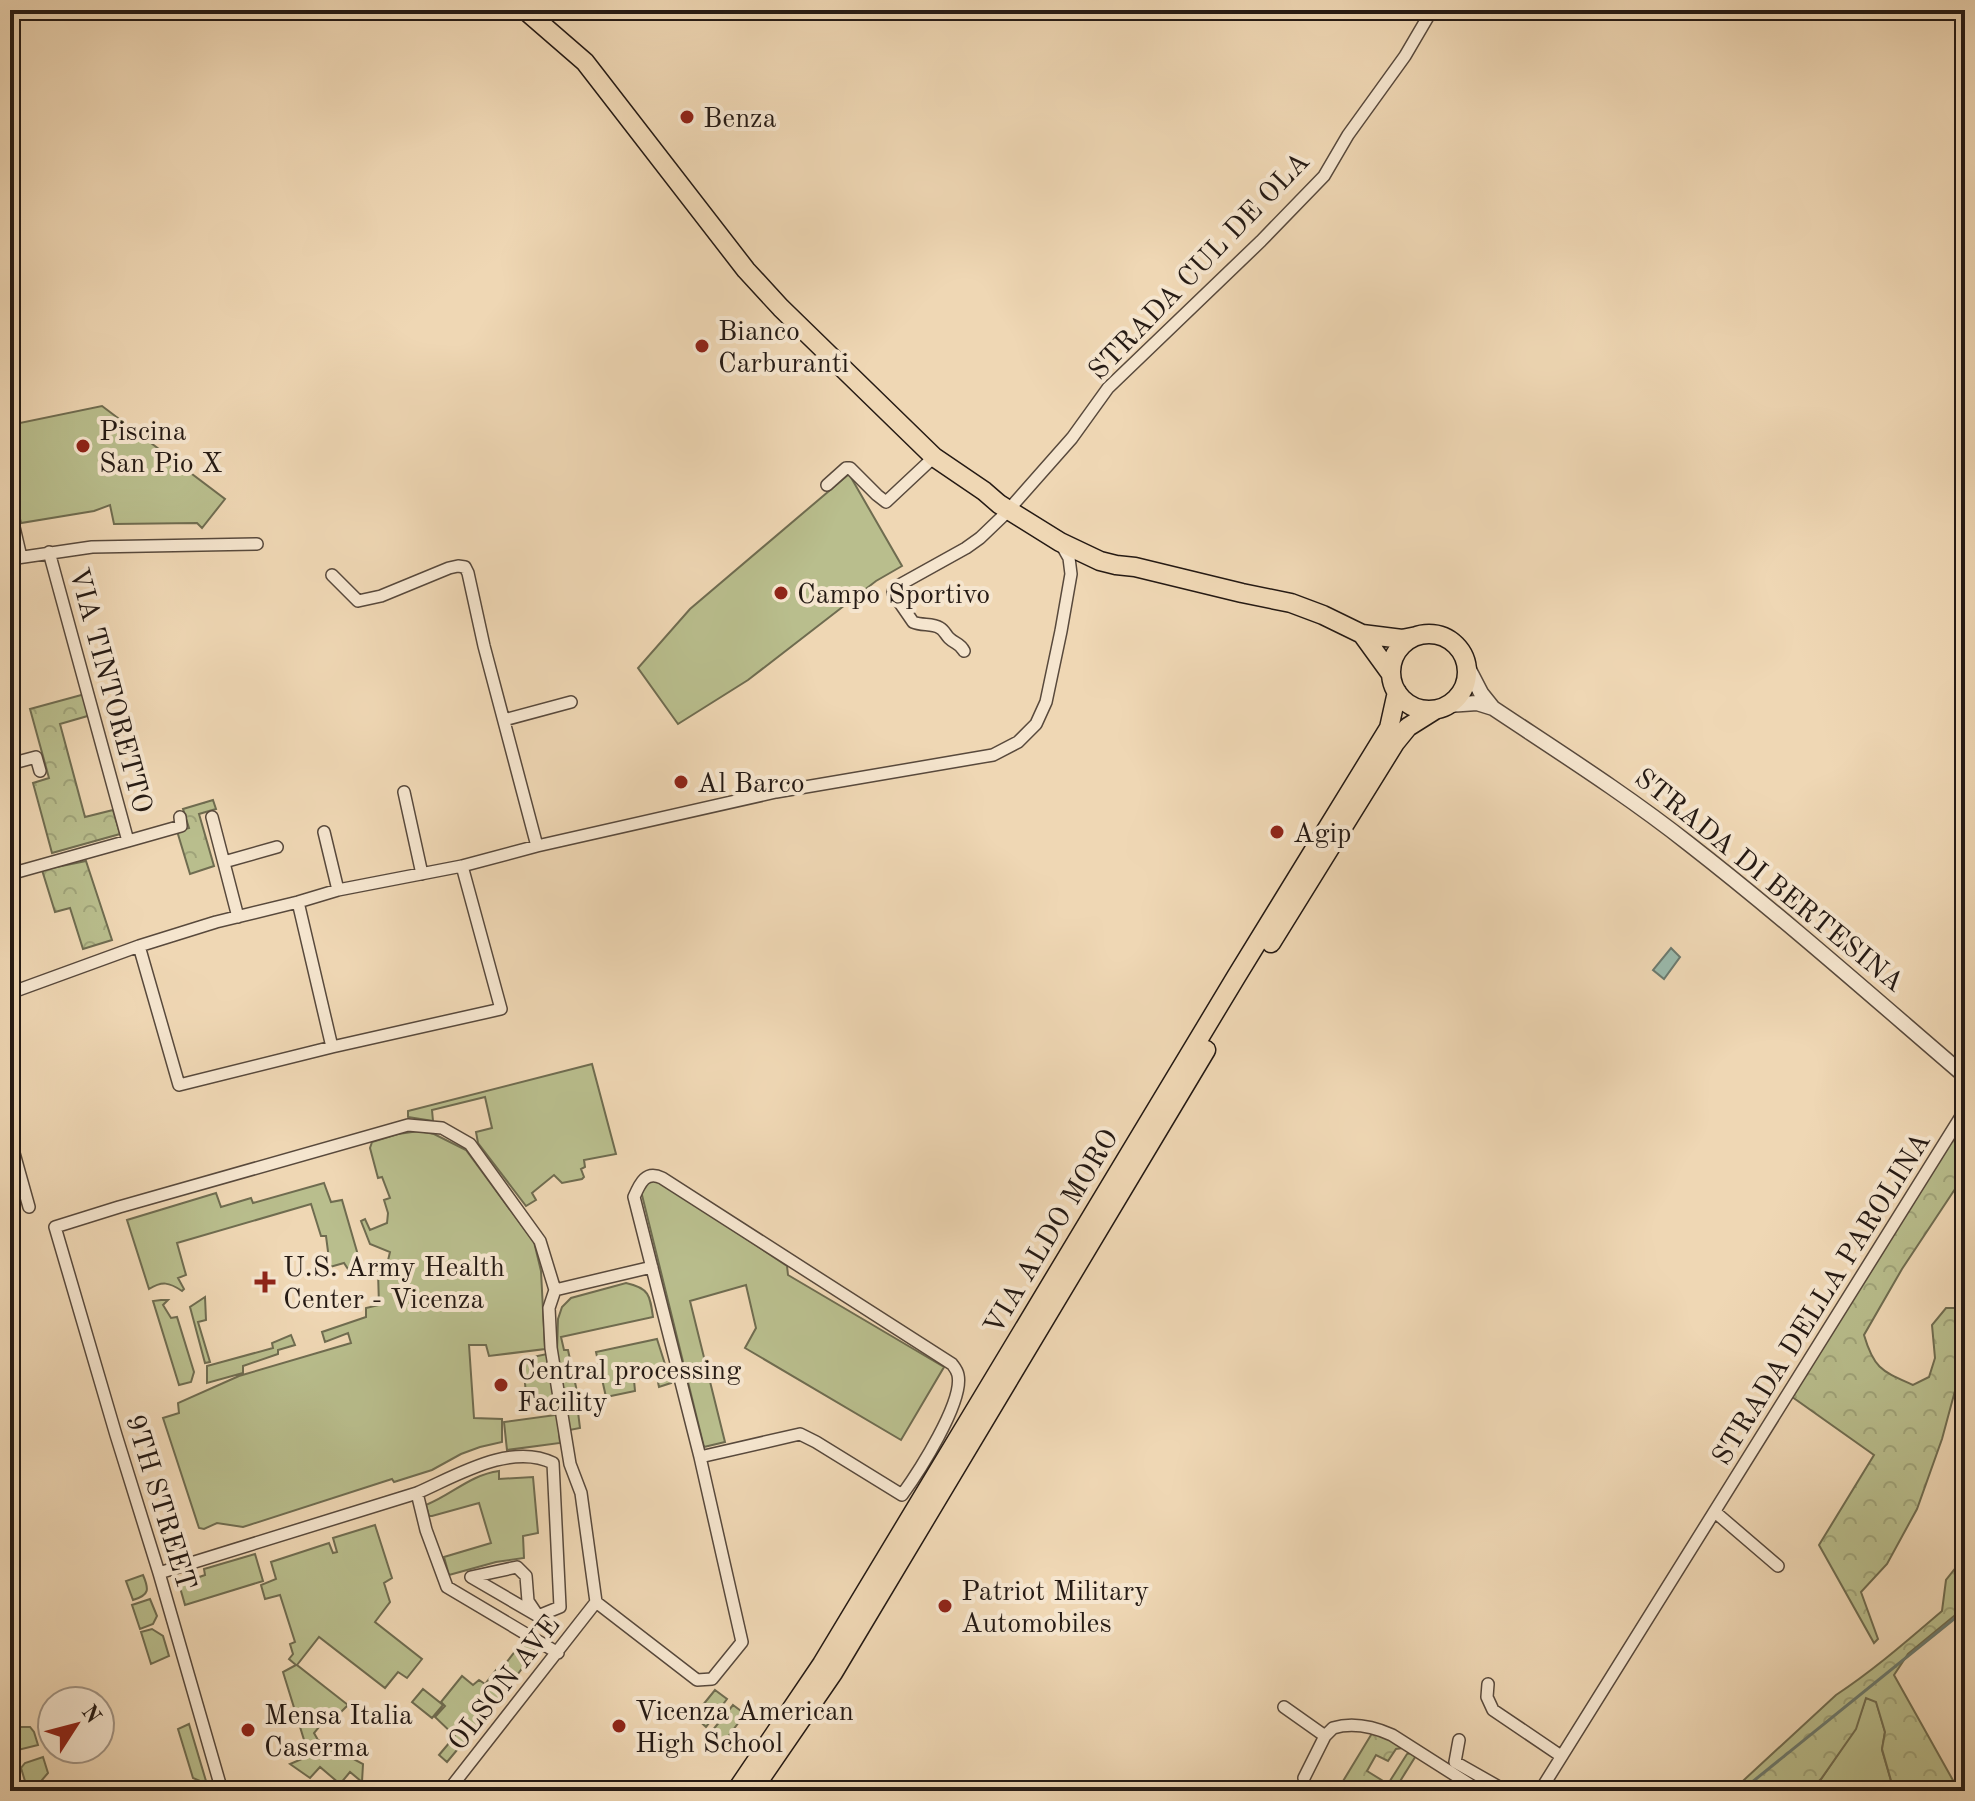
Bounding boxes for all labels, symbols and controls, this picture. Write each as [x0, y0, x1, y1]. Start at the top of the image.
place label: Benza [703, 106, 777, 134]
marker: Benza [678, 108, 696, 126]
street label: STRADA CUL DE OLA [1084, 148, 1316, 386]
place label: Bianco Carburanti [718, 319, 849, 379]
marker: Bianco Carburanti [693, 337, 711, 355]
place label: Piscina San Pio X [99, 419, 222, 479]
marker: Piscina San Pio X [74, 437, 92, 455]
street label: VIA TINTORETTO [63, 565, 155, 817]
place label: Campo Sportivo [797, 582, 990, 610]
marker: Campo Sportivo [772, 584, 790, 602]
street label: STRADA DI BERTESINA [1628, 764, 1908, 998]
place label: Al Barco [697, 771, 805, 799]
marker: Al Barco [672, 773, 690, 791]
place label: Agip [1293, 821, 1352, 849]
marker: Agip [1268, 823, 1286, 841]
street label: VIA ALDO MORO [980, 1125, 1125, 1340]
street label: STRADA DELLA PAROLINA [1708, 1129, 1937, 1471]
place label: U.S. Army Health Center - Vicenza [283, 1255, 505, 1315]
marker: U.S. Army Health Center - Vicenza [254, 1271, 276, 1293]
place label: Central processing Facility [517, 1358, 741, 1418]
marker: Central processing Facility [492, 1376, 510, 1394]
street label: 9TH STREET [119, 1412, 199, 1594]
place label: Patriot Military Automobiles [961, 1579, 1149, 1639]
marker: Patriot Military Automobiles [936, 1597, 954, 1615]
street label: OLSON AVE [444, 1611, 566, 1756]
north arrow [36, 1685, 116, 1765]
place label: Vicenza American High School [635, 1699, 854, 1759]
text: N [77, 1701, 105, 1728]
place label: Mensa Italia Caserma [264, 1703, 413, 1763]
marker: Vicenza American High School [610, 1717, 628, 1735]
marker: Mensa Italia Caserma [239, 1721, 257, 1739]

